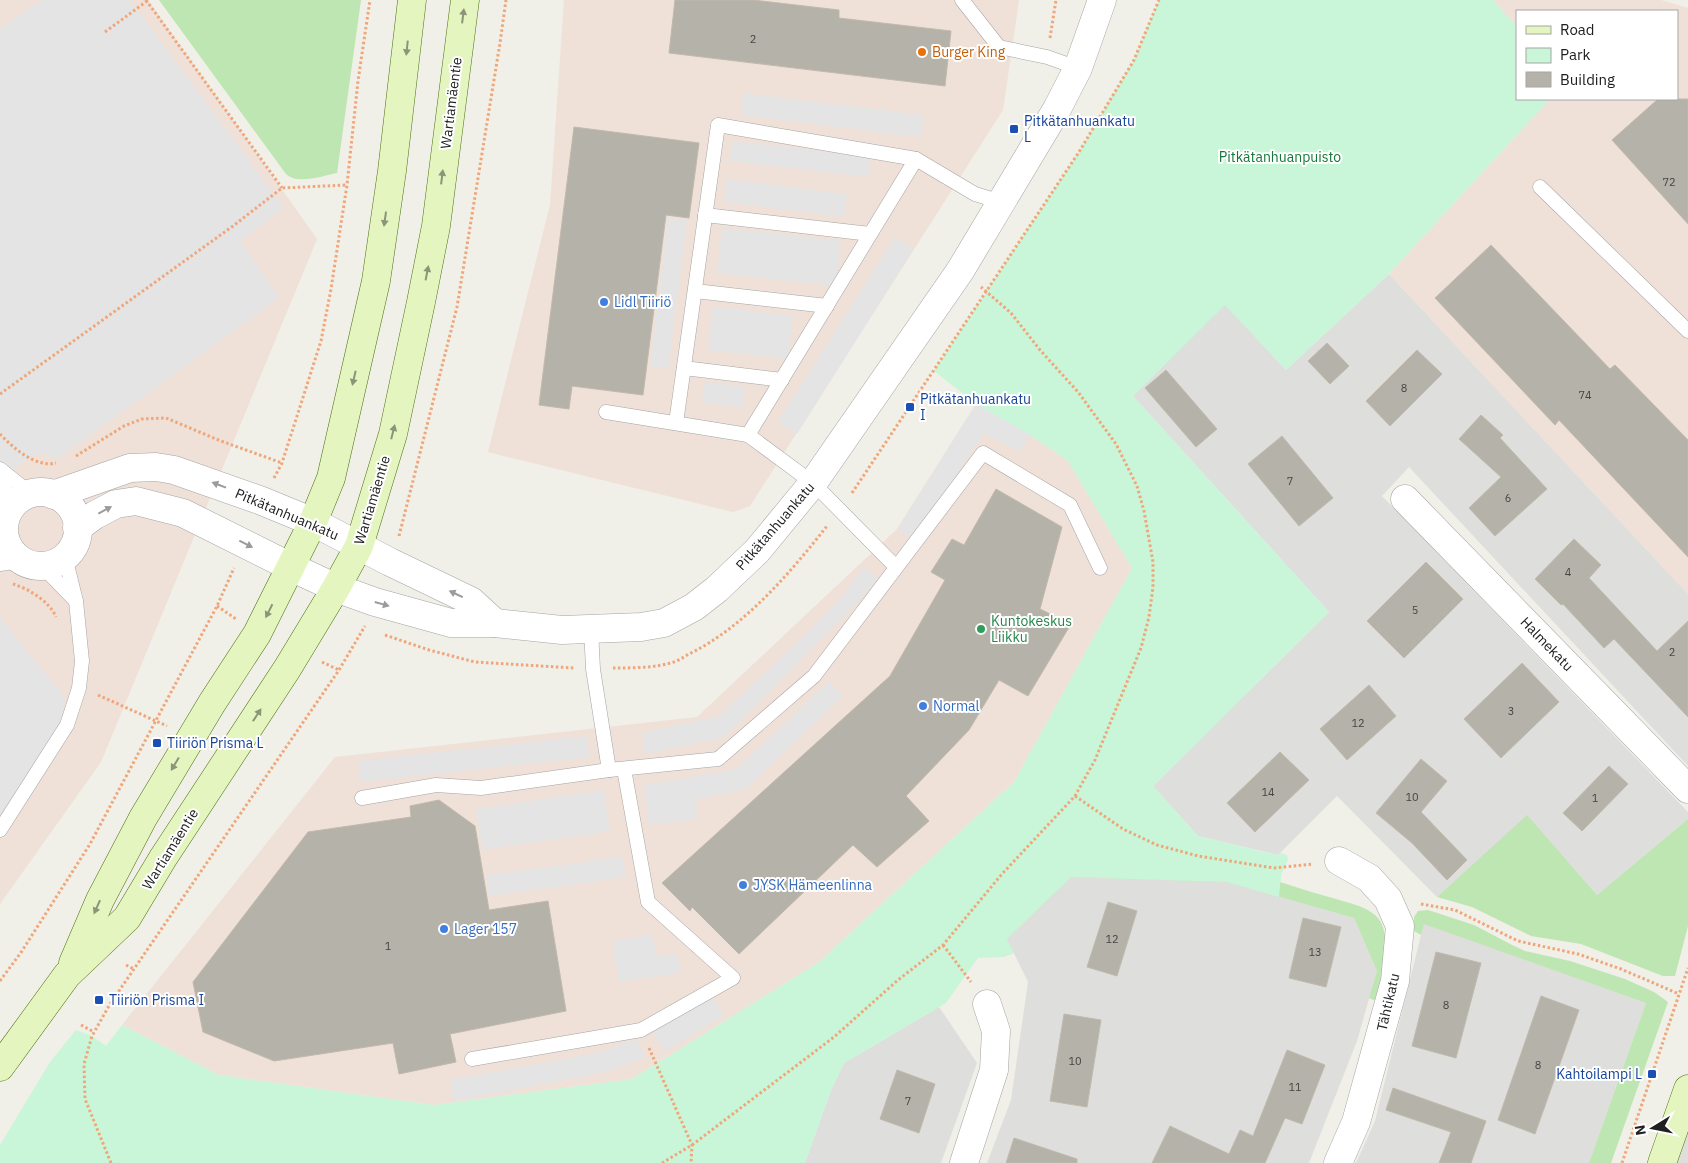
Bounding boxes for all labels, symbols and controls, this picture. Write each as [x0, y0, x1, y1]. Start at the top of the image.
one-way arrow [459, 8, 467, 24]
legend [1516, 10, 1678, 100]
text: Road [1560, 20, 1595, 39]
house number: 2 [750, 32, 756, 46]
one-way arrow [402, 41, 410, 57]
place label: Burger King [932, 43, 1006, 61]
text: Park [1560, 45, 1590, 64]
marker: Burger King [916, 46, 928, 58]
street label: Wartiamäentie [436, 56, 466, 150]
text: Building [1560, 70, 1615, 89]
place label: Pitkätanhuankatu L [1024, 112, 1135, 146]
marker: Pitkätanhuankatu L [1008, 123, 1020, 135]
park label: Pitkätanhuanpuisto [1219, 148, 1341, 166]
one-way arrow [438, 169, 446, 185]
house number: 72 [1662, 175, 1676, 189]
one-way arrow [381, 212, 389, 228]
one-way arrow [423, 266, 431, 281]
place label: Lidl Tiiriö [614, 293, 671, 311]
marker: Lidl Tiiriö [598, 296, 610, 308]
one-way arrow [350, 371, 358, 386]
house number: 8 [1401, 381, 1407, 395]
house number: 74 [1578, 388, 1592, 402]
place label: Pitkätanhuankatu I [920, 390, 1031, 424]
marker: Pitkätanhuankatu I [904, 401, 916, 413]
one-way arrow [389, 425, 397, 440]
street label: Wartiamäentie [350, 453, 394, 547]
house number: 7 [1287, 474, 1293, 488]
street label: Pitkätanhuankatu [732, 478, 818, 574]
one-way arrow [211, 481, 226, 489]
street label: Pitkätanhuankatu [232, 484, 342, 544]
house number: 6 [1505, 491, 1511, 505]
one-way arrow [97, 506, 112, 514]
one-way arrow [239, 540, 253, 548]
house number: 4 [1565, 565, 1572, 579]
one-way arrow [449, 590, 463, 598]
one-way arrow [375, 600, 390, 608]
house number: 5 [1412, 603, 1418, 617]
one-way arrow [265, 604, 273, 618]
place label: Kuntokeskus Liikku [991, 612, 1072, 646]
street label: Halmekatu [1517, 613, 1577, 675]
marker: Kuntokeskus Liikku [975, 623, 987, 635]
house number: 2 [1669, 645, 1675, 659]
place label: Normal [933, 697, 980, 715]
marker: Normal [917, 700, 929, 712]
house number: 3 [1508, 704, 1514, 718]
one-way arrow [252, 708, 262, 721]
house number: 12 [1351, 716, 1365, 730]
place label: Tiiriön Prisma L [167, 734, 264, 752]
marker: Tiiriön Prisma L [151, 737, 163, 749]
one-way arrow [171, 758, 180, 771]
house number: 14 [1261, 785, 1275, 799]
house number: 10 [1405, 790, 1419, 804]
house number: 1 [1592, 791, 1599, 805]
street label: Wartiamäentie [138, 805, 202, 893]
place label: JYSK Hämeenlinna [753, 876, 873, 894]
marker: JYSK Hämeenlinna [737, 879, 749, 891]
one-way arrow [93, 900, 101, 914]
place label: Lager 157 [454, 920, 517, 938]
marker: Lager 157 [438, 923, 450, 935]
house number: 12 [1105, 932, 1119, 946]
house number: 1 [385, 939, 392, 953]
house number: 13 [1308, 945, 1322, 959]
street label: Tähtikatu [1373, 971, 1403, 1033]
place label: Tiiriön Prisma I [109, 991, 204, 1009]
marker: Tiiriön Prisma I [93, 994, 105, 1006]
house number: 8 [1443, 998, 1449, 1012]
house number: 10 [1068, 1054, 1082, 1068]
house number: 8 [1535, 1058, 1541, 1072]
place label: Kahtoilampi L [1556, 1065, 1642, 1083]
marker: Kahtoilampi L [1646, 1068, 1658, 1080]
house number: 11 [1288, 1080, 1302, 1094]
house number: 7 [905, 1094, 911, 1108]
north arrow [1628, 1103, 1678, 1153]
text: N [1630, 1124, 1650, 1137]

